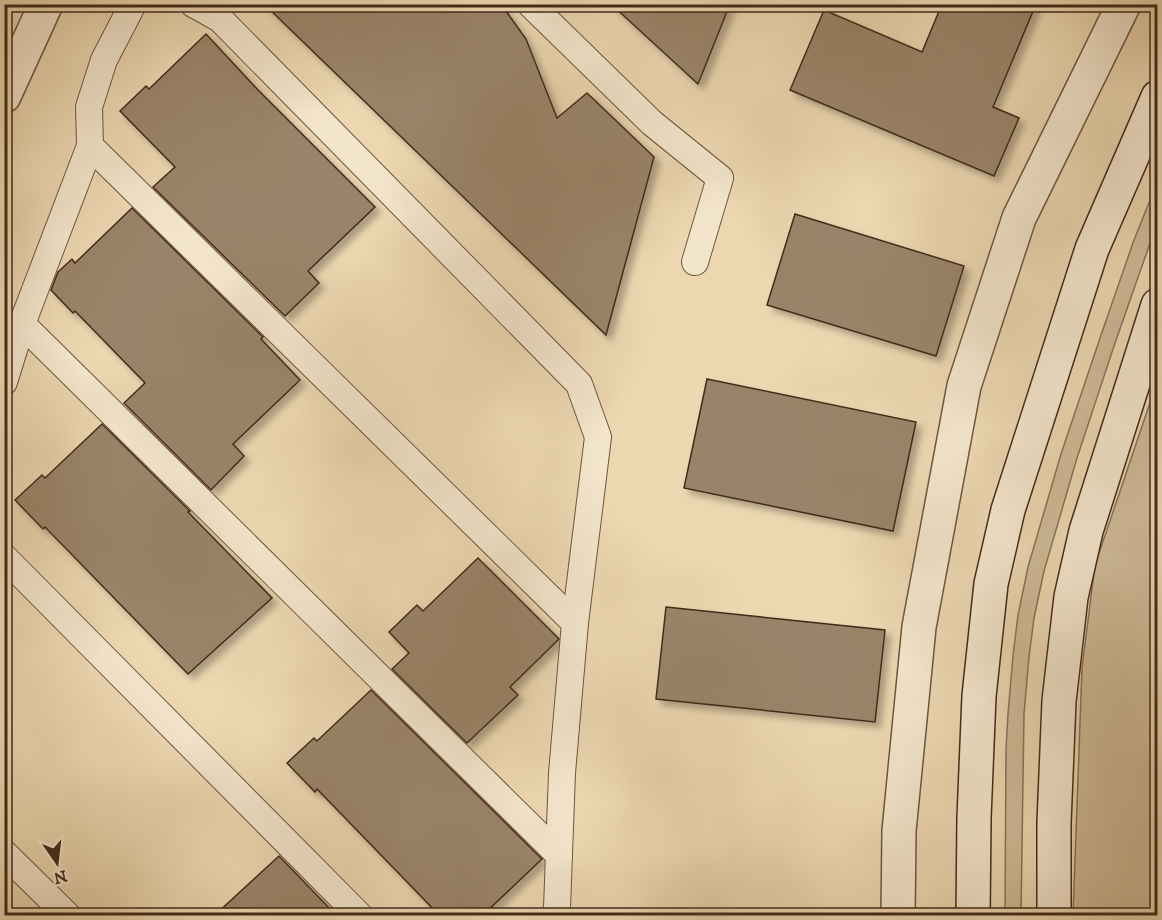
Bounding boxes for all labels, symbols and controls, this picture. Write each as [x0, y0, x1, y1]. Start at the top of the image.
north arrow [27, 833, 87, 893]
text: N [52, 865, 69, 888]

